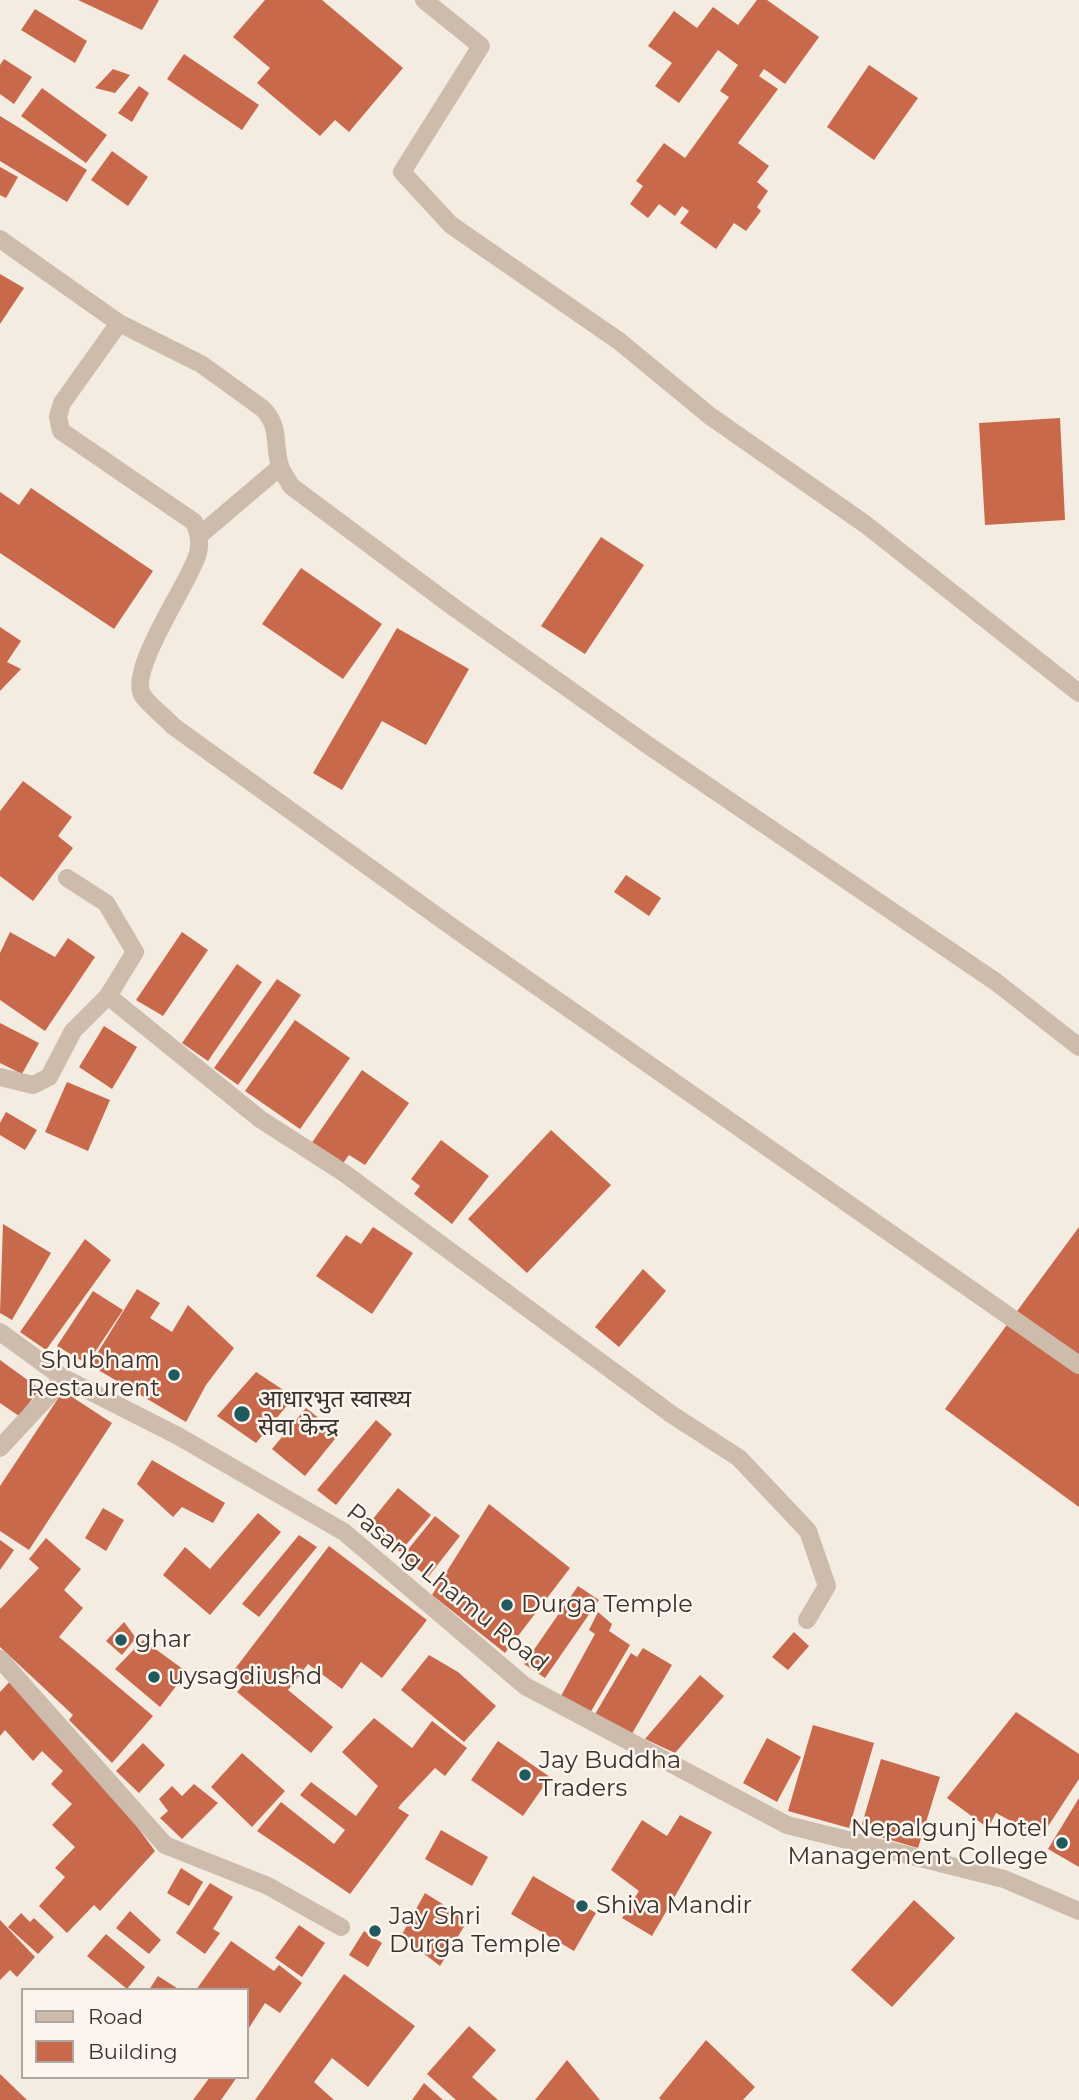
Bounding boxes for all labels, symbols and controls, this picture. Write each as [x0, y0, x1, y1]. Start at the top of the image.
place label: Shubham Restaurent [27, 1347, 160, 1403]
marker: Shubham Restaurent [166, 1367, 182, 1383]
place label: आधारभुत स्वास्थ्य सेवा केन्द्र [258, 1386, 411, 1442]
marker: आधारभुत स्वास्थ्य सेवा केन्द्र [232, 1404, 252, 1424]
street label: Pasang Lhamu Road [340, 1498, 554, 1678]
place label: Durga Temple [521, 1591, 693, 1619]
marker: Durga Temple [499, 1597, 515, 1613]
place label: ghar [135, 1626, 191, 1654]
marker: ghar [113, 1632, 129, 1648]
place label: uysagdiushd [168, 1663, 322, 1691]
marker: uysagdiushd [146, 1669, 162, 1685]
place label: Jay Buddha Traders [539, 1747, 681, 1803]
marker: Jay Buddha Traders [517, 1767, 533, 1783]
place label: Nepalgunj Hotel Management College [788, 1815, 1048, 1871]
marker: Nepalgunj Hotel Management College [1054, 1835, 1070, 1851]
place label: Shiva Mandir [596, 1892, 752, 1920]
marker: Shiva Mandir [574, 1898, 590, 1914]
place label: Jay Shri Durga Temple [389, 1903, 561, 1959]
marker: Jay Shri Durga Temple [367, 1923, 383, 1939]
legend [21, 1988, 248, 2079]
text: Road [88, 2004, 143, 2029]
text: Building [88, 2039, 178, 2064]

